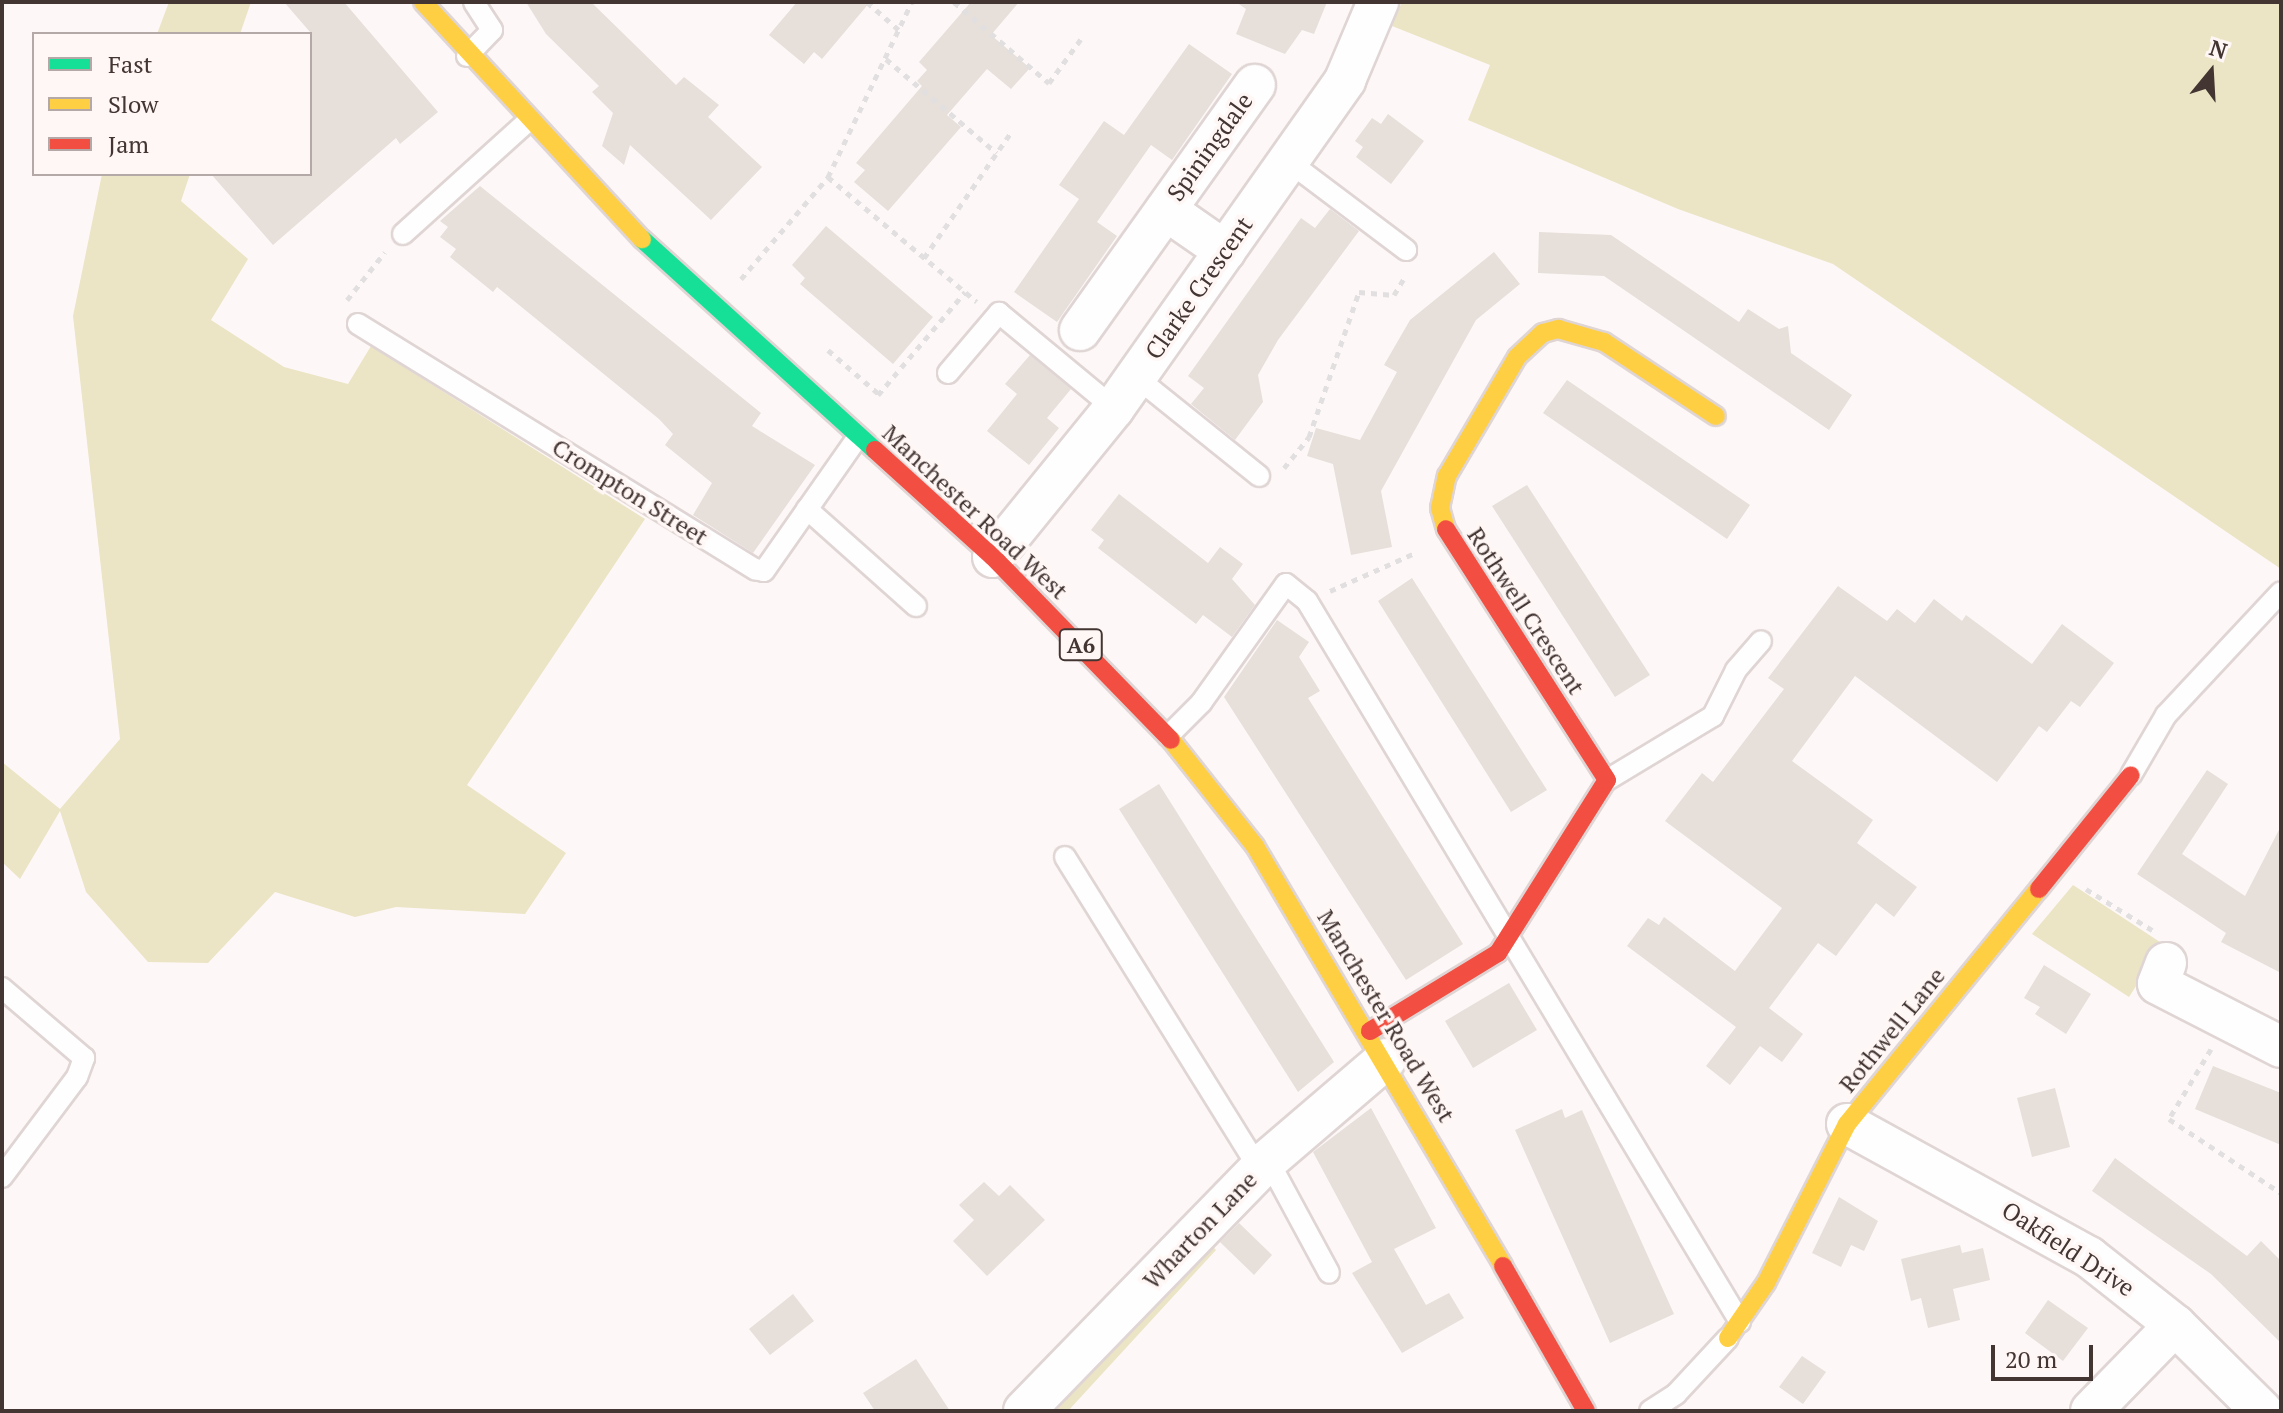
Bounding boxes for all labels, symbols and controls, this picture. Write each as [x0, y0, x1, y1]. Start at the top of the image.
legend [32, 32, 312, 176]
north arrow [2171, 32, 2251, 112]
text: N [2206, 32, 2231, 65]
text: Fast [108, 48, 152, 80]
street label: Spiningdale [1161, 87, 1259, 207]
text: Slow [108, 88, 159, 120]
text: Jam [108, 128, 149, 160]
street label: Clarke Crescent [1139, 211, 1259, 365]
street label: Manchester Road West [876, 419, 1074, 605]
street label: Crompton Street [547, 433, 713, 551]
street label: Rothwell Crescent [1461, 522, 1591, 700]
road number: A6 [1057, 627, 1105, 663]
street label: Manchester Road West [1311, 905, 1461, 1127]
street label: Rothwell Lane [1833, 962, 1951, 1098]
street label: Wharton Lane [1137, 1165, 1263, 1295]
street label: Oakfield Drive [1996, 1195, 2140, 1303]
scale bar [1995, 1329, 2097, 1379]
text: 20 m [2005, 1343, 2057, 1375]

